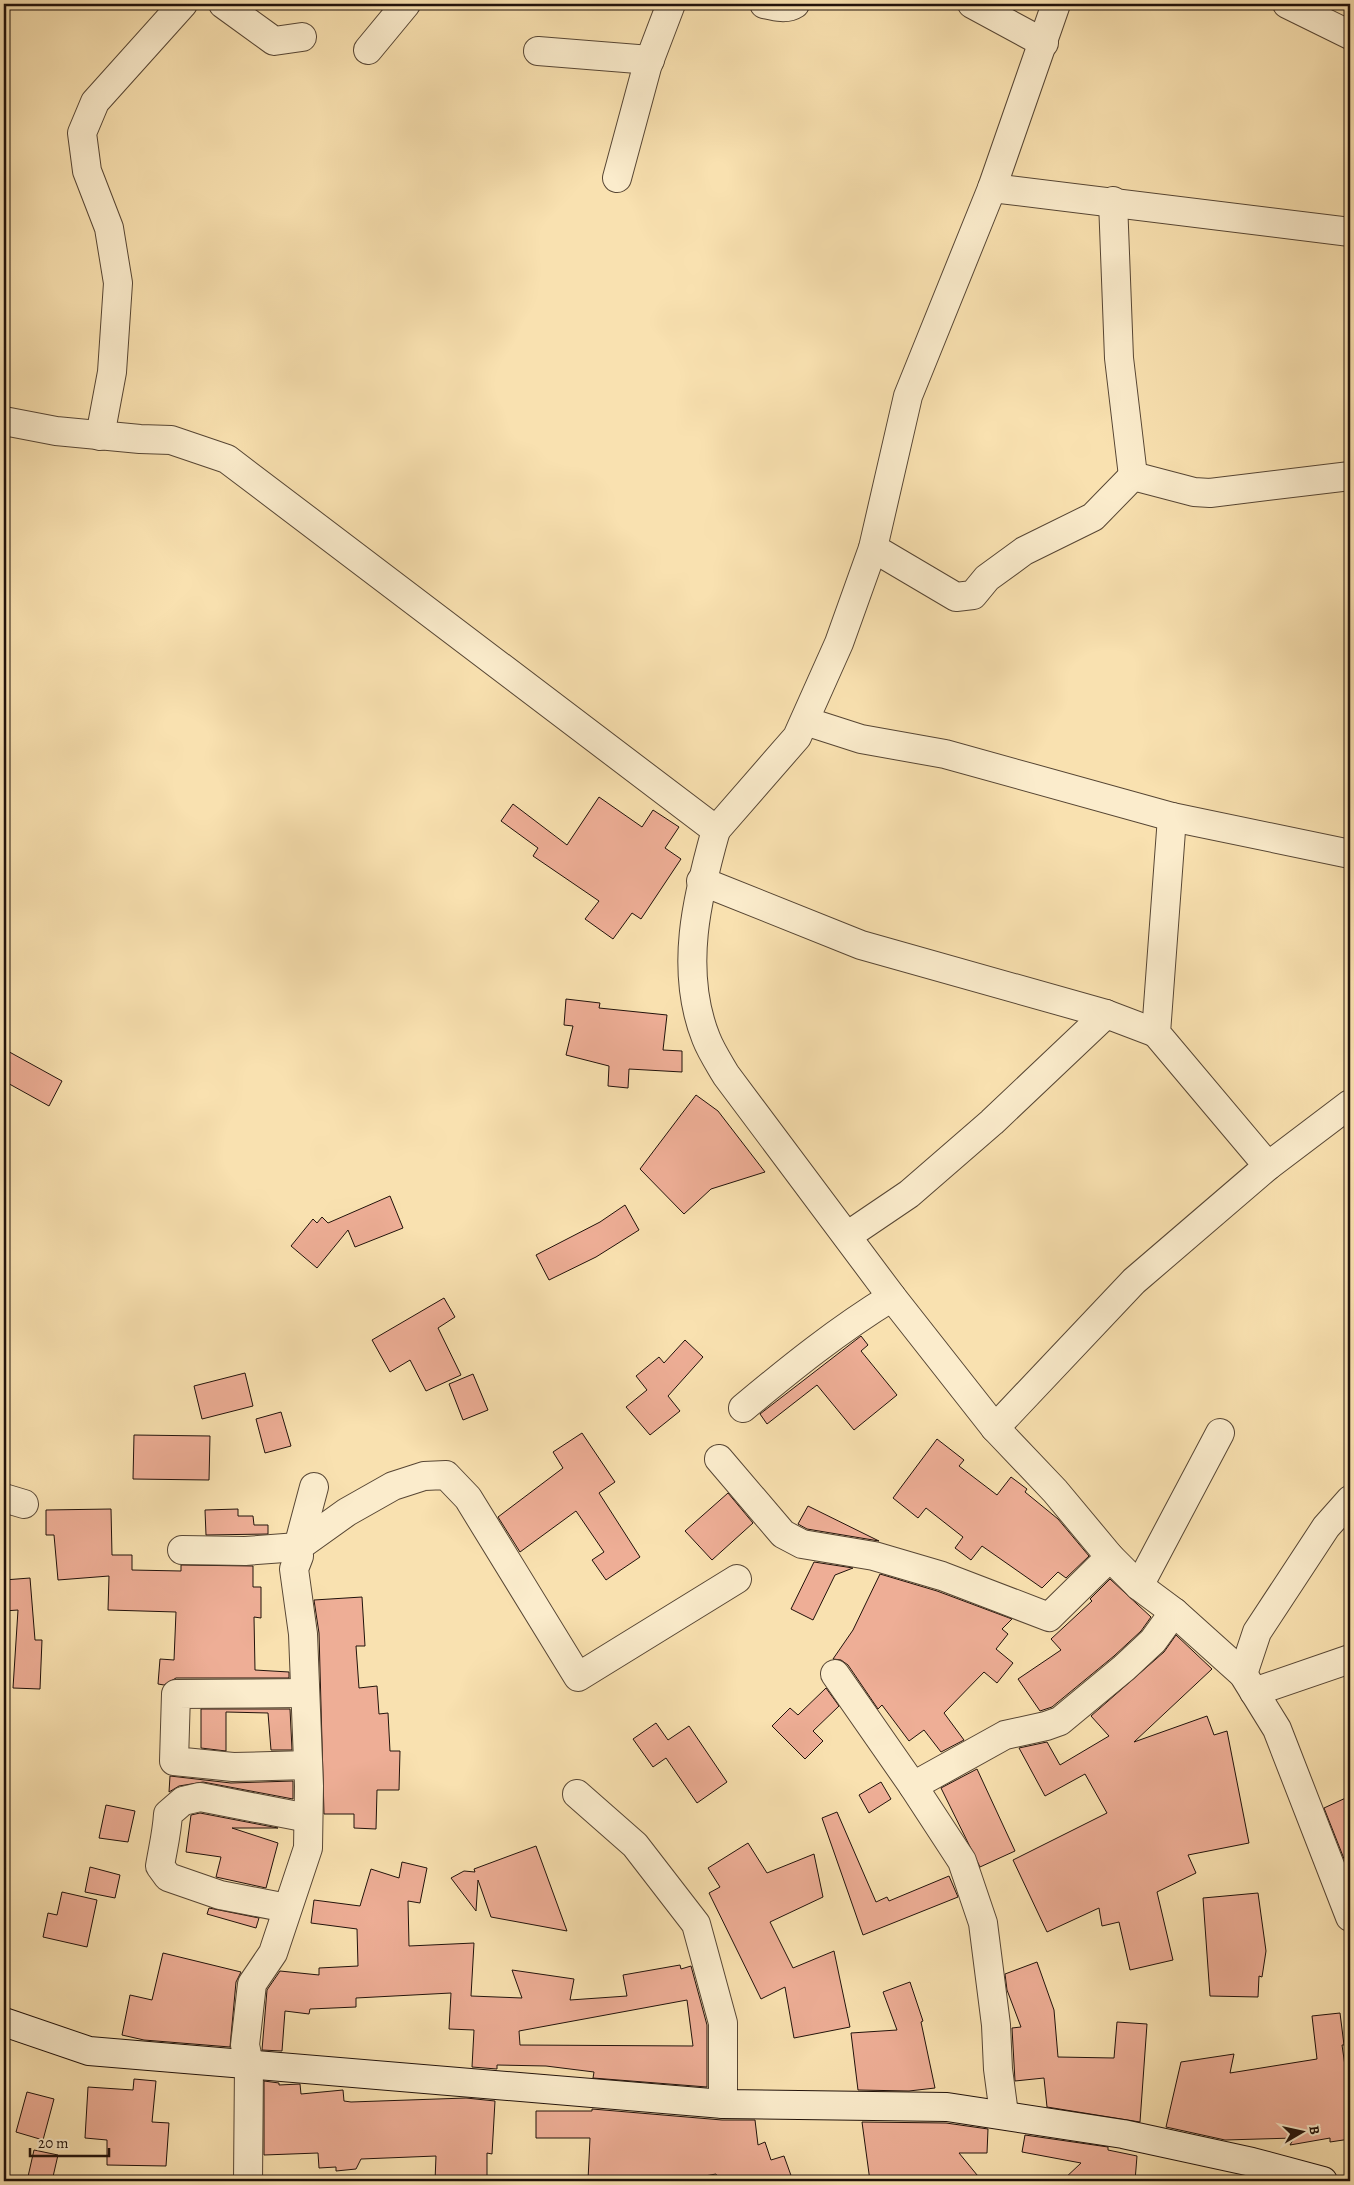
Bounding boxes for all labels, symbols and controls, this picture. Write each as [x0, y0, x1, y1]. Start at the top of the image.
north arrow [1276, 2108, 1326, 2158]
text: B [1304, 2124, 1324, 2136]
scale bar [30, 2125, 109, 2157]
text: 20 m [38, 2133, 69, 2153]

